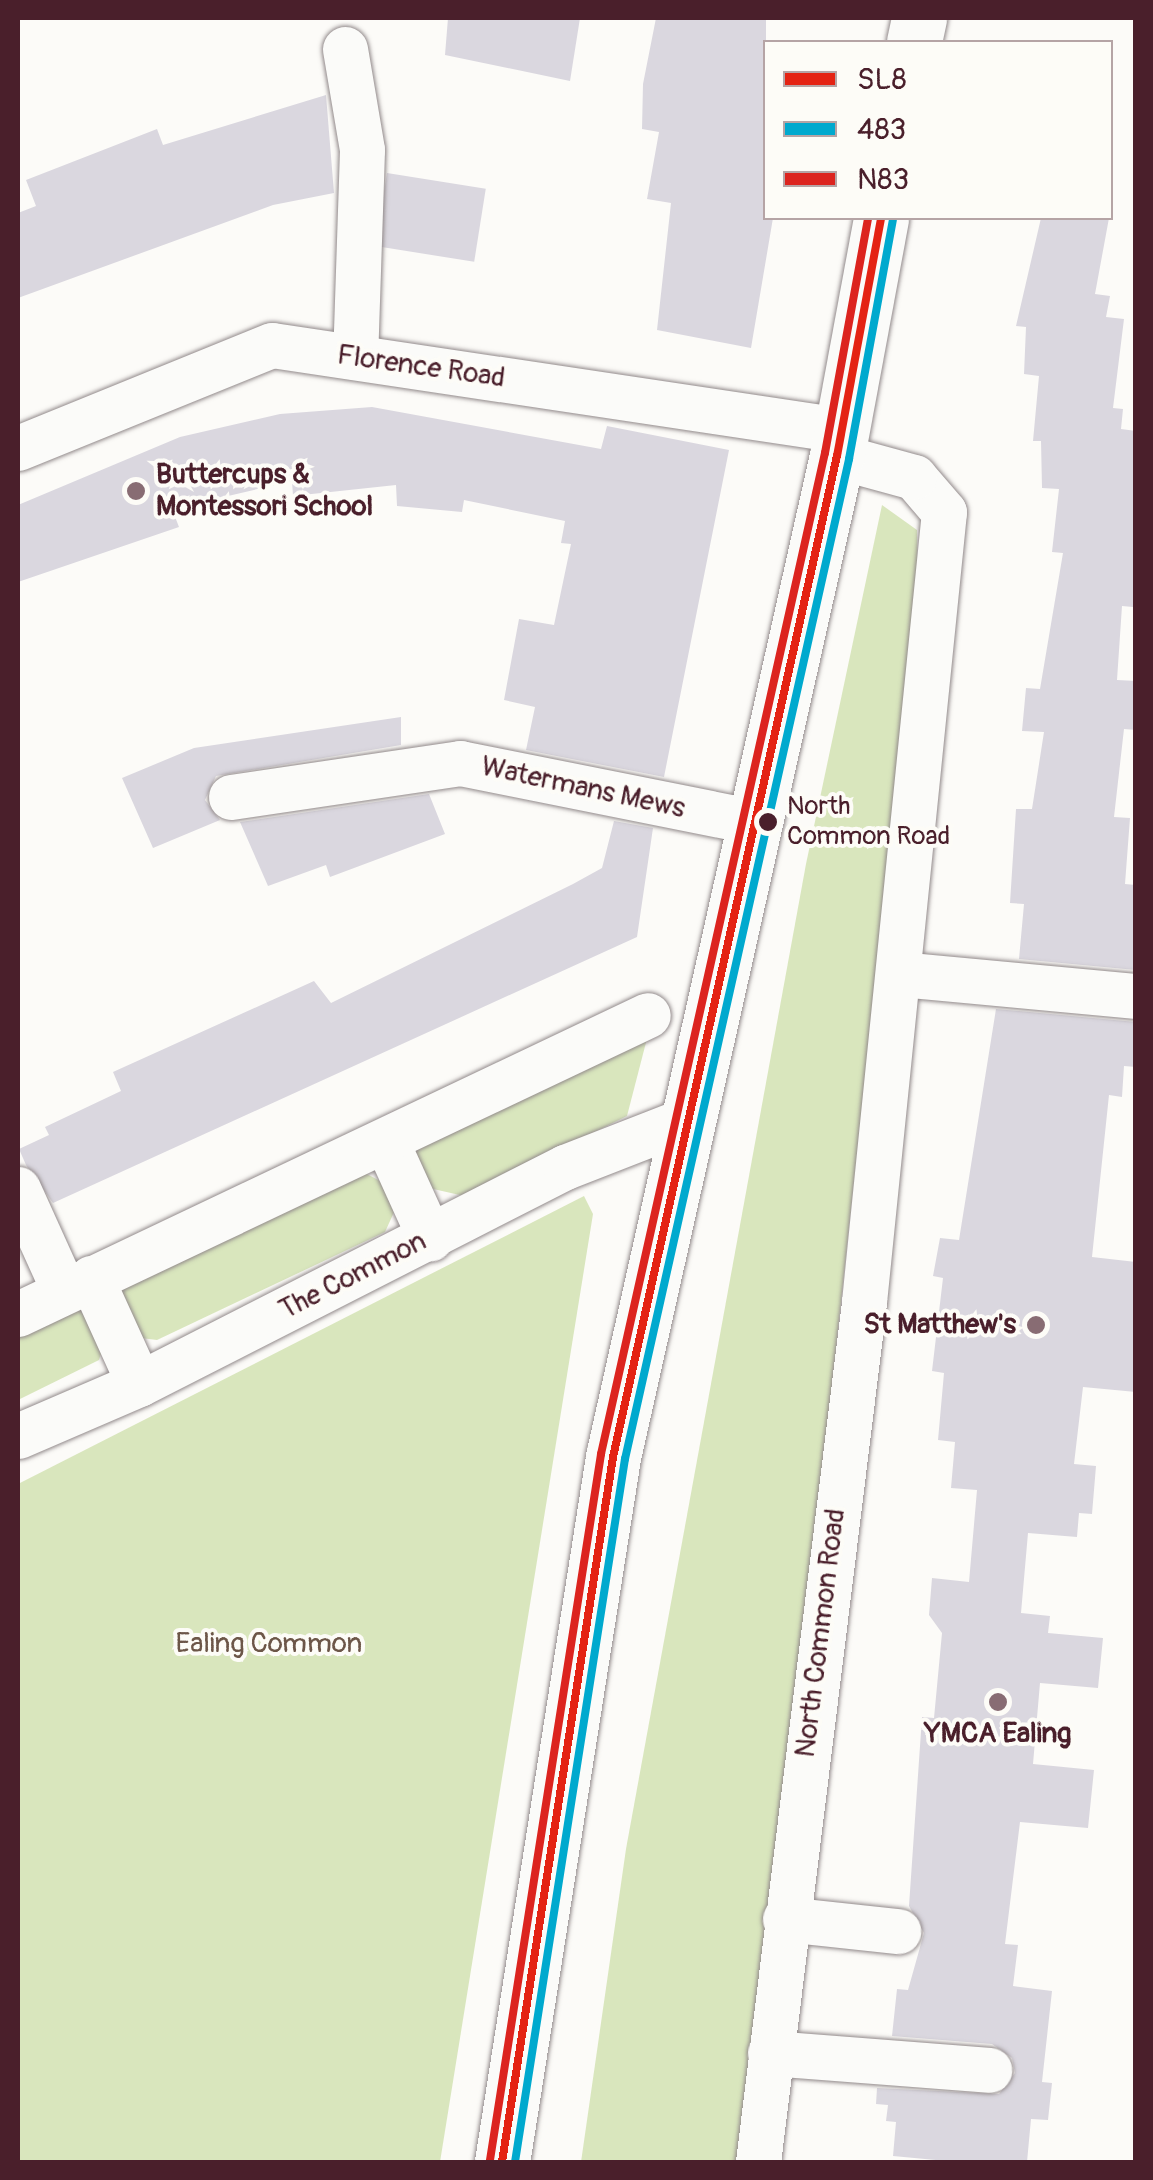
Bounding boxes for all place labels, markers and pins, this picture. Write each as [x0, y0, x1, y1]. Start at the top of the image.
place label: Buttercups & Montessori School [156, 458, 373, 524]
marker: Buttercups & Montessori School [125, 480, 147, 502]
place label: North Common Road [787, 791, 950, 852]
marker: North Common Road [758, 812, 778, 832]
place label: St Matthew's [864, 1308, 1016, 1342]
marker: St Matthew's [1025, 1314, 1047, 1336]
marker: YMCA Ealing [987, 1691, 1009, 1713]
place label: YMCA Ealing [925, 1717, 1071, 1751]

